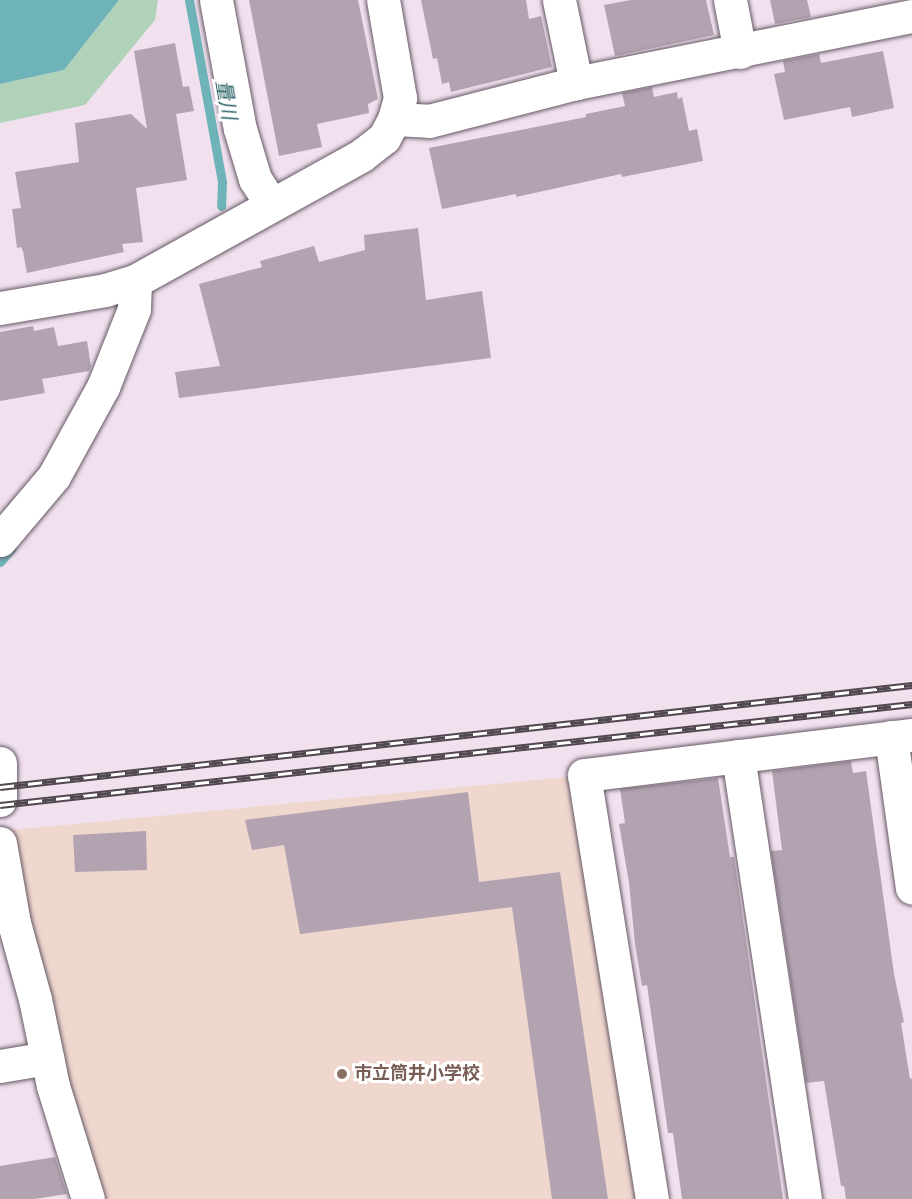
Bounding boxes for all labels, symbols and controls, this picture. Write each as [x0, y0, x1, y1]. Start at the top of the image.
water label: 量川 [210, 78, 240, 122]
place label: 市立筒井小学校 [354, 1063, 480, 1085]
marker: 市立筒井小学校 [335, 1067, 349, 1081]

